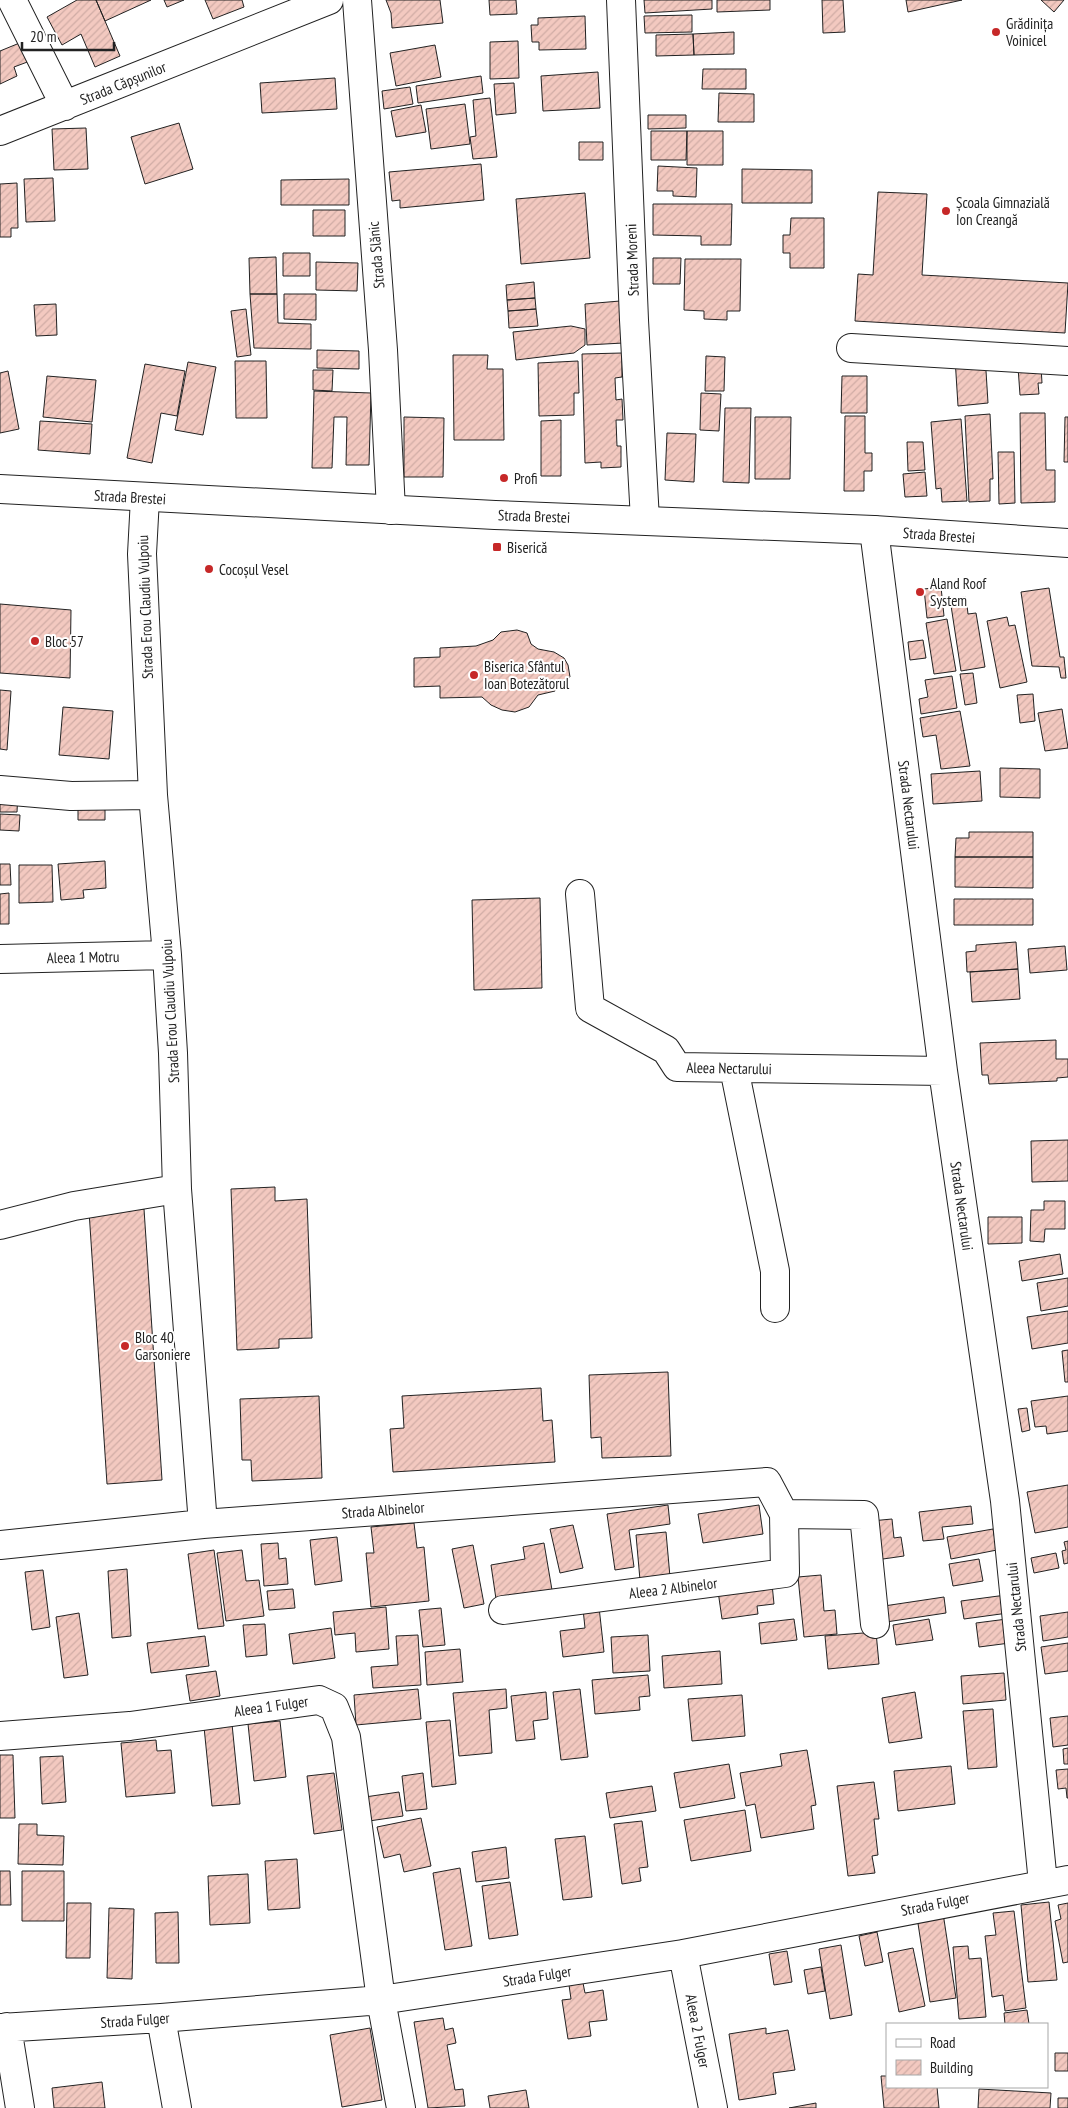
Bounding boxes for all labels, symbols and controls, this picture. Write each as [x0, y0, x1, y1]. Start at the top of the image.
place label: Grădinița Voinicel [1005, 14, 1053, 50]
scale bar [22, 20, 115, 52]
marker: Grădinița Voinicel [990, 26, 1002, 38]
text: 20 m [30, 27, 56, 46]
street label: Strada Căpșunilor [77, 57, 170, 109]
place label: Școala Gimnazială Ion Creangă [956, 193, 1050, 229]
marker: Școala Gimnazială Ion Creangă [940, 205, 952, 217]
street label: Strada Slănic [364, 220, 388, 289]
street label: Strada Moreni [621, 223, 643, 297]
place label: Profi [514, 469, 538, 488]
marker: Profi [498, 472, 510, 484]
street label: Strada Brestei [93, 486, 167, 508]
street label: Strada Brestei [498, 505, 570, 527]
street label: Strada Brestei [902, 523, 976, 547]
street label: Strada Erou Claudiu Vulpoiu [133, 535, 157, 679]
place label: Biserică [507, 538, 547, 557]
marker: Biserică [491, 541, 503, 553]
place label: Cocoșul Vesel [219, 560, 289, 579]
marker: Cocoșul Vesel [203, 563, 215, 575]
place label: Aland Roof System [930, 574, 987, 610]
marker: Aland Roof System [914, 586, 926, 598]
place label: Bloc 57 [45, 632, 84, 651]
marker: Bloc 57 [29, 635, 41, 647]
place label: Biserica Sfântul Ioan Botezătorul [484, 657, 570, 693]
marker: Biserica Sfântul Ioan Botezătorul [468, 669, 480, 681]
street label: Strada Nectarului [894, 759, 924, 851]
street label: Strada Erou Claudiu Vulpoiu [157, 939, 183, 1083]
street label: Aleea 1 Motru [46, 947, 120, 967]
street label: Aleea Nectarului [686, 1058, 772, 1078]
street label: Strada Nectarului [946, 1160, 978, 1252]
place label: Bloc 40 Garsoniere [135, 1328, 190, 1364]
marker: Bloc 40 Garsoniere [119, 1340, 131, 1352]
street label: Strada Albinelor [341, 1498, 426, 1522]
street label: Strada Nectarului [1002, 1561, 1030, 1653]
street label: Aleea 2 Albinelor [628, 1573, 719, 1603]
street label: Aleea 1 Fulger [233, 1691, 310, 1721]
street label: Strada Fulger [899, 1888, 972, 1920]
street label: Strada Fulger [501, 1961, 574, 1991]
street label: Aleea 2 Fulger [682, 1992, 715, 2070]
street label: Strada Fulger [100, 2008, 171, 2032]
legend [886, 2023, 1048, 2088]
text: Road [930, 2033, 956, 2052]
text: Building [930, 2058, 973, 2077]

